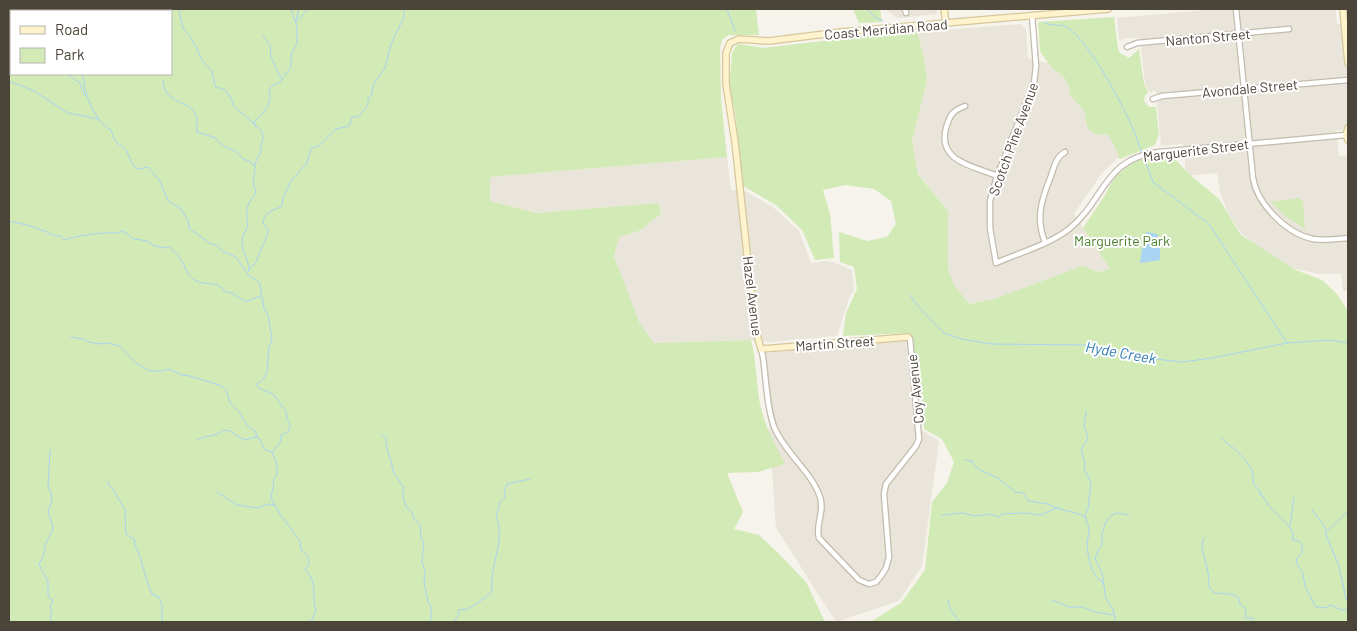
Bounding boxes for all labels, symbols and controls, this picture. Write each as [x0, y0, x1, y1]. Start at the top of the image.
legend [10, 10, 172, 75]
street label: Coast Meridian Road [824, 15, 948, 43]
text: Road [55, 20, 88, 38]
street label: Nanton Street [1165, 25, 1251, 49]
text: Park [55, 45, 85, 63]
street label: Avondale Street [1201, 75, 1299, 101]
street label: Scotch Pine Avenue [985, 80, 1041, 198]
street label: Marguerite Street [1142, 135, 1250, 165]
park label: Marguerite Park [1074, 232, 1170, 249]
street label: Hazel Avenue [740, 255, 766, 337]
street label: Martin Street [795, 332, 875, 354]
water label: Hyde Creek [1084, 337, 1158, 367]
street label: Coy Avenue [903, 354, 927, 424]

